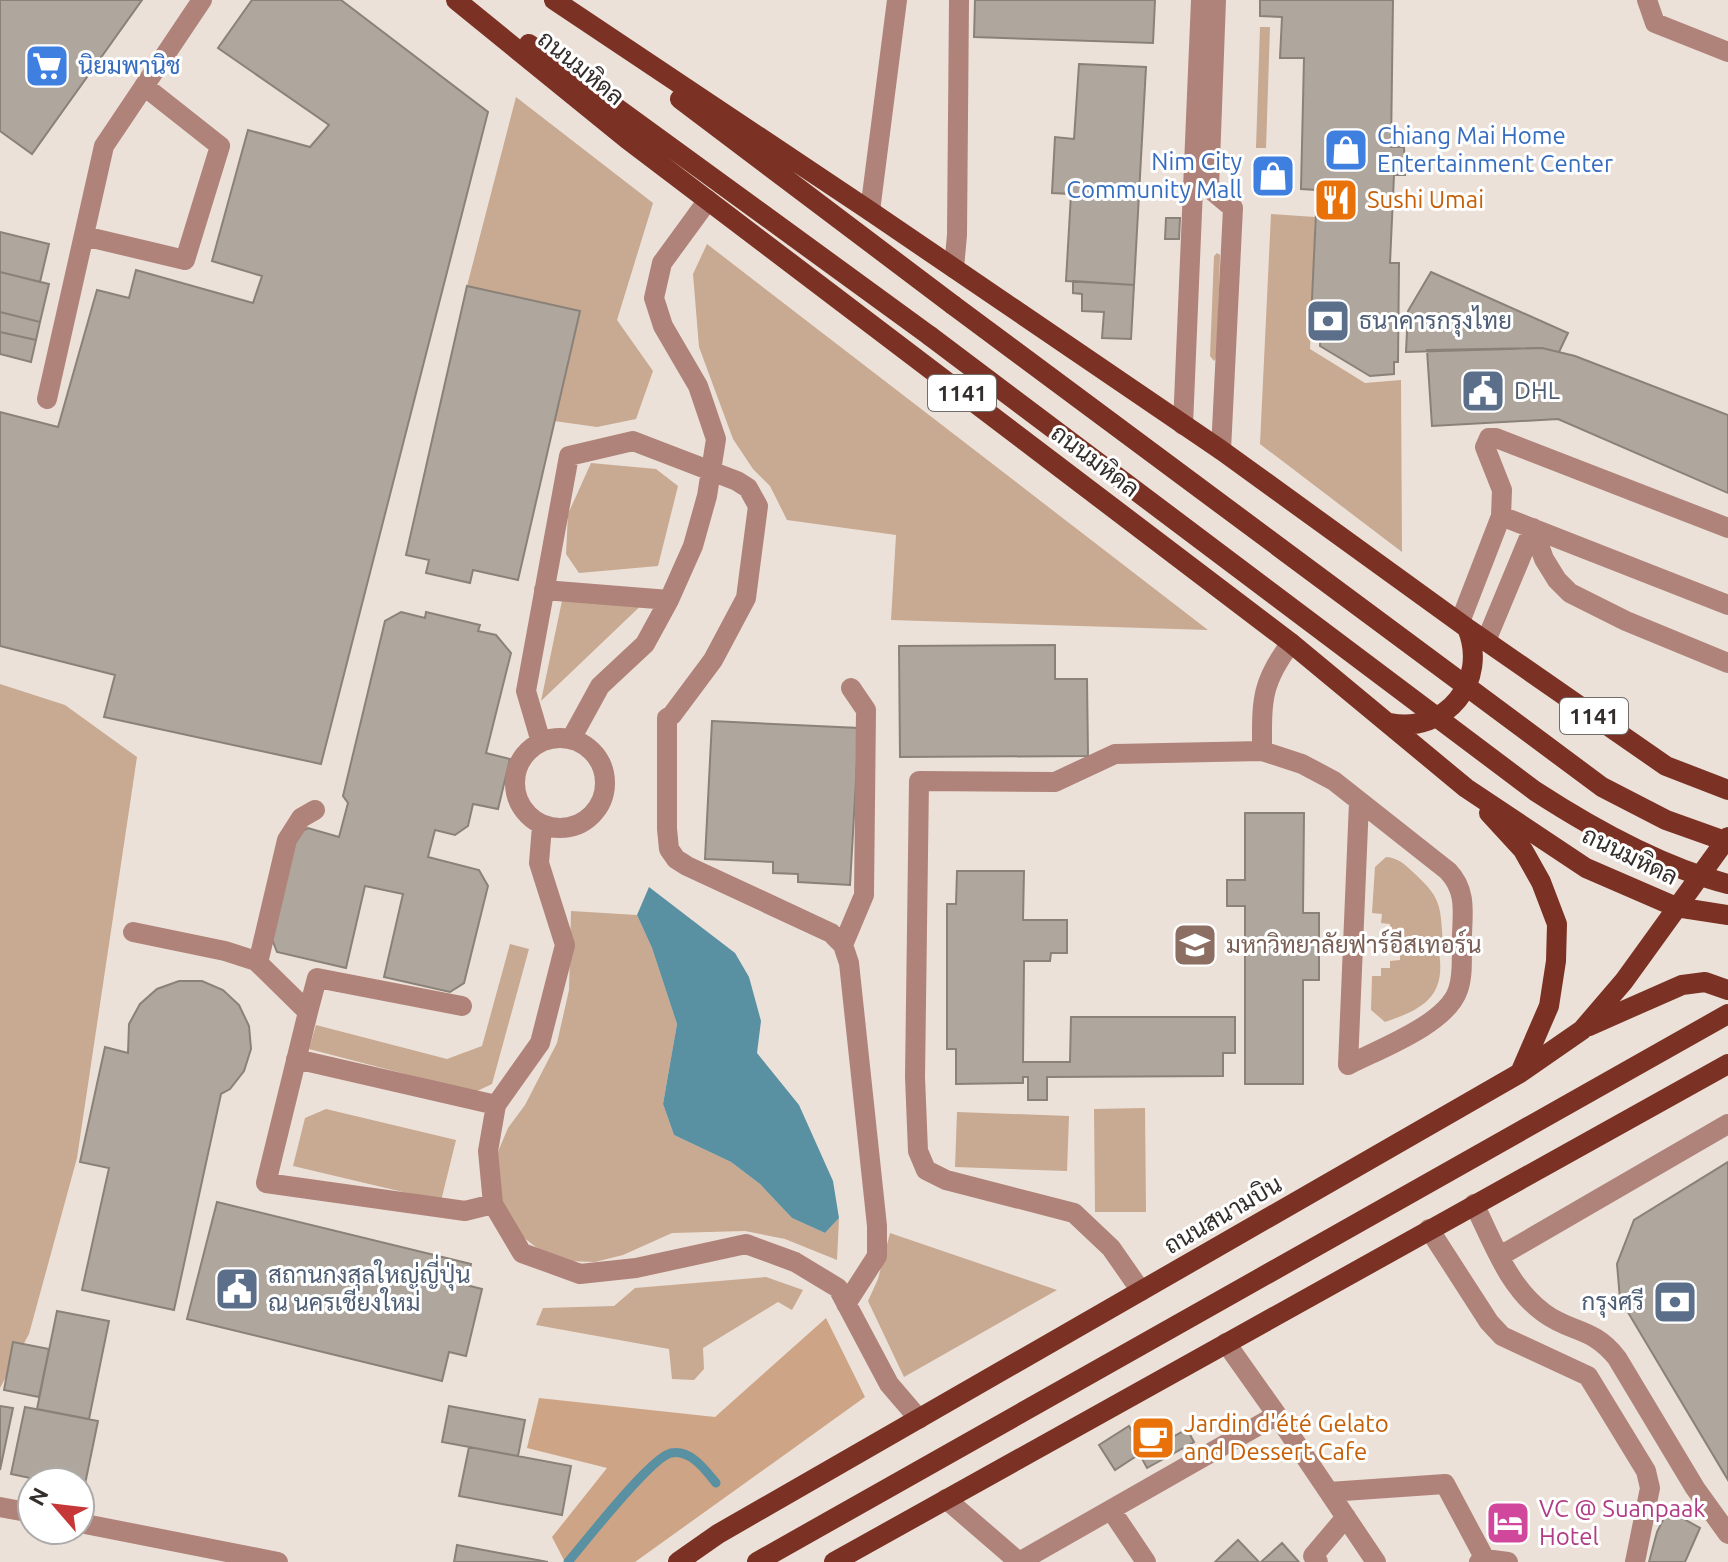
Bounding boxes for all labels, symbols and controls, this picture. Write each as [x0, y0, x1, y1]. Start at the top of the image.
street label: ถนนมหิดล [533, 25, 630, 110]
supermarket icon: นิยมพานิช [23, 42, 71, 90]
place label: นิยมพานิช [78, 52, 181, 79]
place label: Chiang Mai Home Entertainment Center [1377, 122, 1613, 177]
shop icon: Chiang Mai Home Entertainment Center [1322, 126, 1370, 174]
place label: Nim City Community Mall [1066, 148, 1242, 203]
shop icon: Nim City Community Mall [1249, 152, 1297, 200]
restaurant icon: Sushi Umai [1312, 176, 1360, 224]
place label: Sushi Umai [1367, 186, 1484, 213]
bank icon: ธนาคารกรุงไทย [1304, 297, 1352, 345]
place label: ธนาคารกรุงไทย [1359, 305, 1512, 337]
public building icon: DHL [1459, 367, 1507, 415]
road number: 1141 [928, 375, 996, 411]
place label: DHL [1514, 377, 1560, 404]
street label: ถนนมหิดล [1046, 419, 1144, 502]
road number: 1141 [1560, 698, 1628, 734]
street label: ถนนมหิดล [1578, 821, 1682, 890]
school or university icon: มหาวิทยาลัยฟาร์อีสเทอร์น [1171, 921, 1219, 969]
place label: มหาวิทยาลัยฟาร์อีสเทอร์น [1226, 929, 1481, 958]
street label: ถนนสนามบิน [1159, 1170, 1286, 1259]
place label: สถานกงสุลใหญ่ญี่ปุ่น ณ นครเชียงใหม่ [268, 1254, 471, 1316]
public building icon: สถานกงสุลใหญ่ญี่ปุ่น ณ นครเชียงใหม่ [213, 1265, 261, 1313]
bank icon: กรุงศรี [1651, 1278, 1699, 1326]
place label: กรุงศรี [1582, 1287, 1644, 1318]
place label: Jardin d'été Gelato and Dessert Cafe [1184, 1410, 1389, 1465]
cafe icon: Jardin d'été Gelato and Dessert Cafe [1129, 1414, 1177, 1462]
north arrow [16, 1466, 96, 1546]
text: N [23, 1483, 53, 1509]
place label: VC @ Suanpaak Hotel [1539, 1495, 1706, 1550]
hotel icon: VC @ Suanpaak Hotel [1484, 1499, 1532, 1547]

